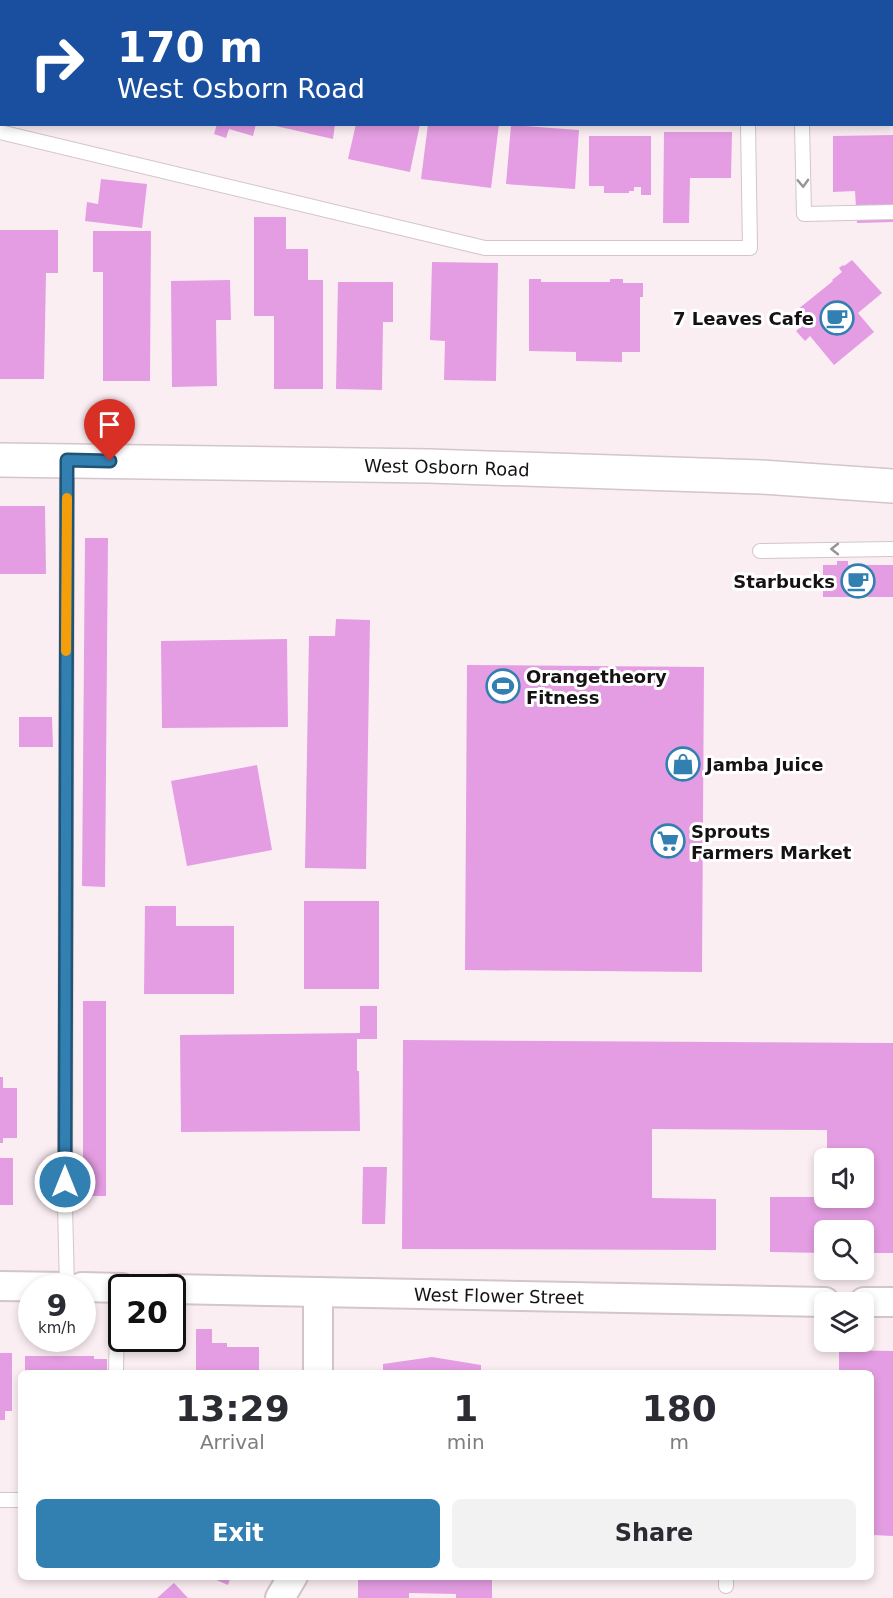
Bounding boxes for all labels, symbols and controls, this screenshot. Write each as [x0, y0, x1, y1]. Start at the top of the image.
text: 170 m [117, 23, 263, 72]
icon: right [18, 24, 96, 102]
text: West Osborn Road [117, 73, 365, 104]
one-way arrow [797, 178, 810, 187]
cafe icon: 7 Leaves Cafe [819, 300, 855, 336]
place label: 7 Leaves Cafe [673, 308, 814, 329]
pin [84, 399, 135, 461]
icon: arrive [93, 408, 126, 441]
street label: West Osborn Road [364, 455, 530, 480]
one-way arrow [830, 543, 839, 555]
cafe icon: Starbucks [840, 563, 876, 599]
place label: Starbucks [733, 571, 835, 592]
place label: Orangetheory Fitness [526, 666, 667, 708]
sports icon: Orangetheory Fitness [485, 668, 521, 704]
shop icon: Jamba Juice [665, 746, 701, 782]
place label: Jamba Juice [704, 754, 823, 775]
place label: Sprouts Farmers Market [691, 821, 852, 863]
supermarket icon: Sprouts Farmers Market [650, 823, 686, 859]
map controls [814, 1148, 874, 1352]
button: sound [814, 1148, 874, 1208]
position arrow [33, 1150, 97, 1214]
button: search [814, 1220, 874, 1280]
speed limit sign: 20 [108, 1274, 186, 1352]
street label: West Flower Street [414, 1283, 584, 1308]
text: 9 [47, 1288, 67, 1323]
button: layers [814, 1292, 874, 1352]
text: km/h [38, 1319, 76, 1337]
text: 13:29 [175, 1388, 290, 1429]
text: 1 [453, 1388, 478, 1429]
text: 180 [642, 1388, 717, 1429]
text: Arrival [200, 1430, 265, 1454]
text: min [447, 1430, 485, 1454]
text: m [670, 1430, 689, 1454]
button: Exit [36, 1499, 440, 1568]
button: Share [452, 1499, 856, 1568]

